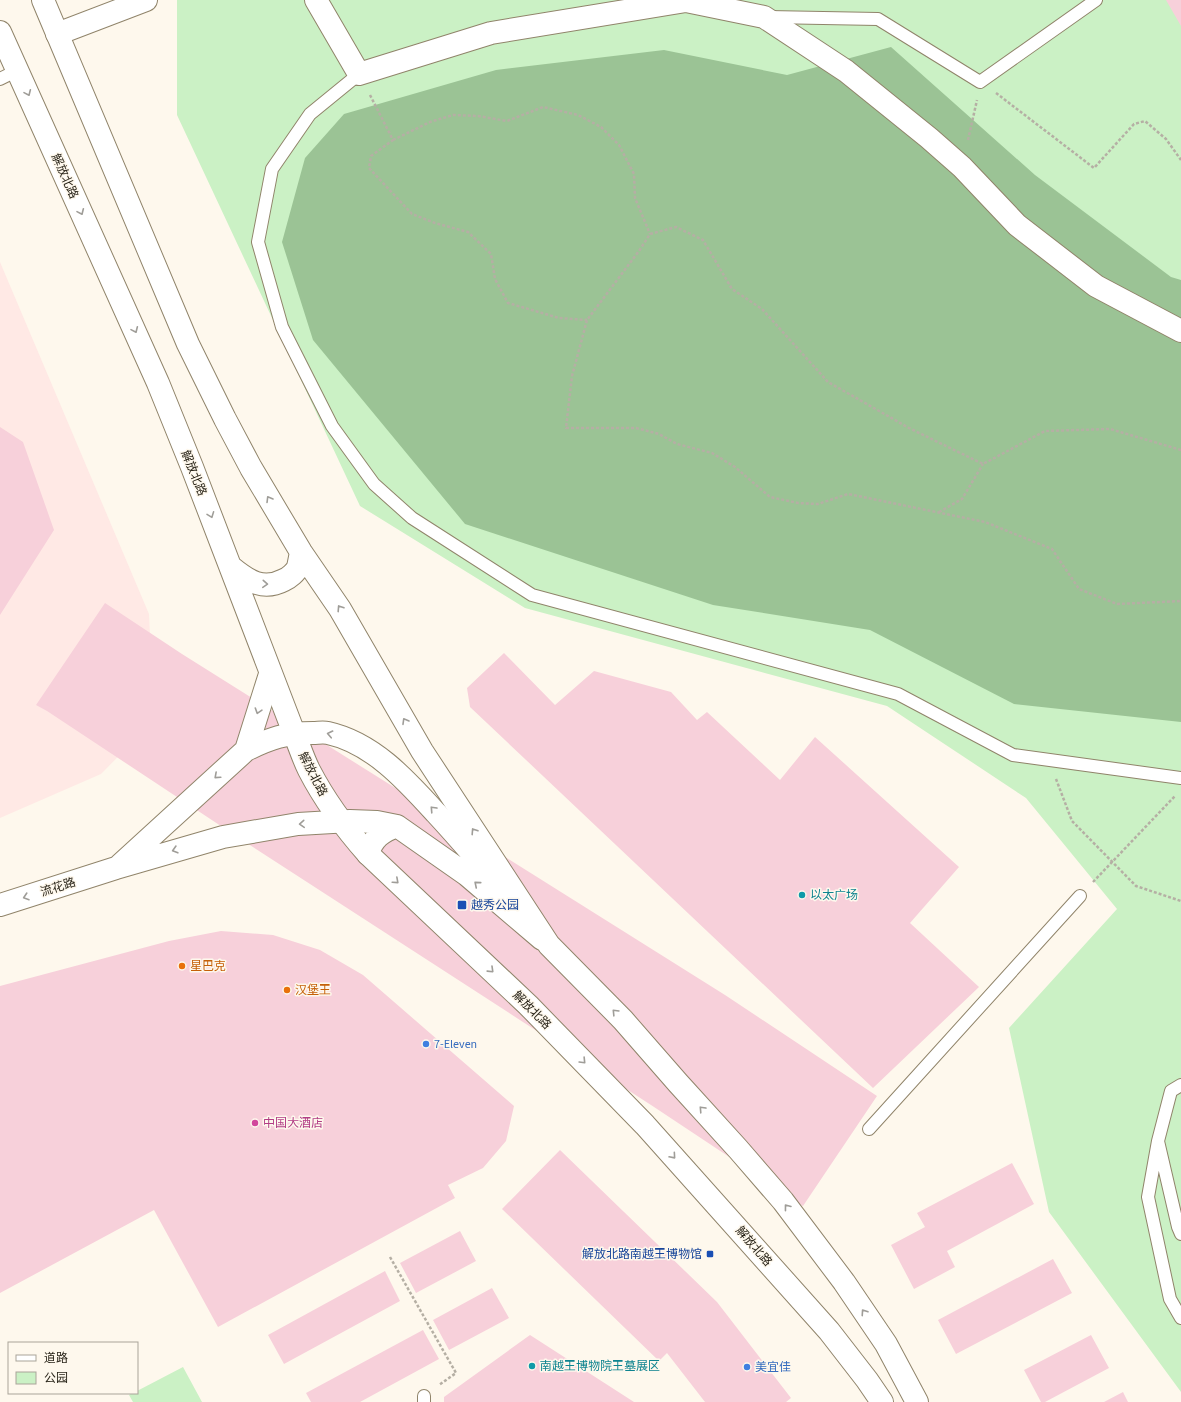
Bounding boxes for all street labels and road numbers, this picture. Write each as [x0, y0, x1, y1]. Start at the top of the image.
street label: 解放北路 [47, 151, 82, 202]
street label: 解放北路 [177, 448, 210, 499]
street label: 解放北路 [294, 749, 331, 799]
street label: 流花路 [38, 874, 78, 901]
street label: 解放北路 [509, 987, 555, 1033]
street label: 解放北路 [731, 1223, 776, 1270]

